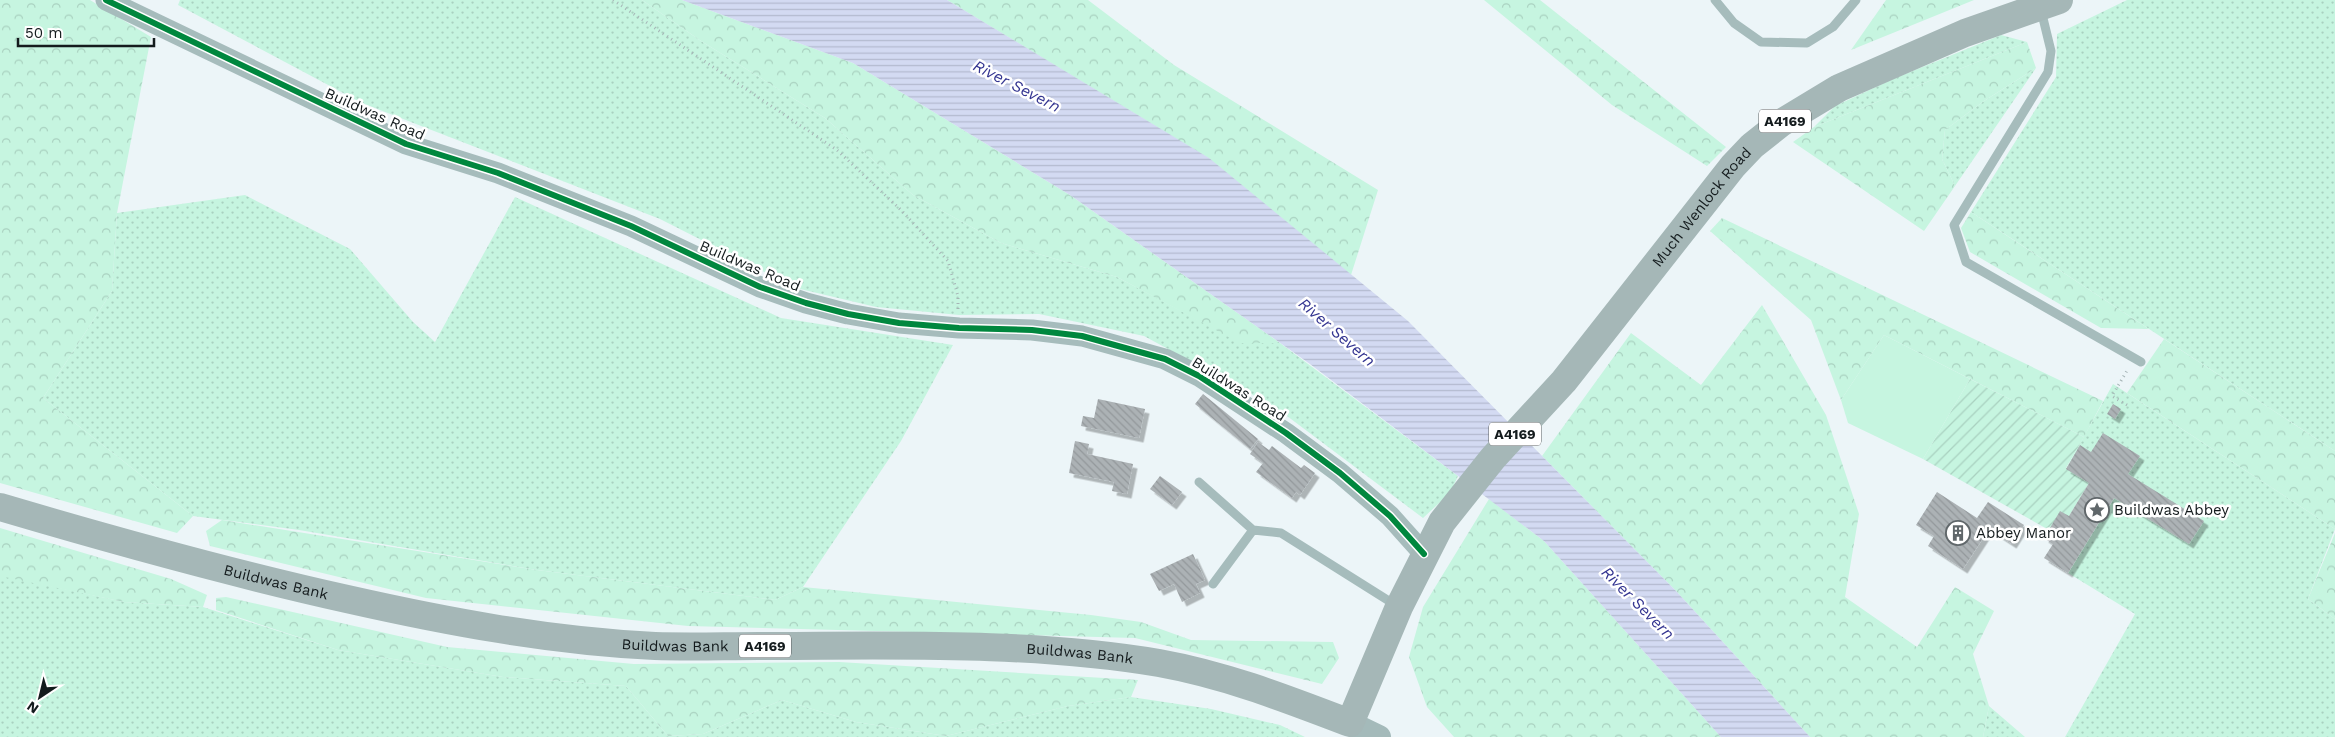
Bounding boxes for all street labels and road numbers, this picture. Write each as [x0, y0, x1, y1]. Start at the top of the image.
street label: Buildwas Road [322, 84, 428, 144]
road number: A4169 [1759, 110, 1811, 132]
street label: Much Wenlock Road [1648, 143, 1755, 270]
street label: Buildwas Road [697, 237, 803, 295]
street label: Buildwas Road [1189, 353, 1289, 425]
road number: A4169 [1489, 422, 1541, 446]
street label: Buildwas Bank [222, 561, 330, 604]
road number: A4169 [739, 634, 791, 658]
street label: Buildwas Bank [621, 635, 729, 655]
street label: Buildwas Bank [1026, 640, 1135, 668]

